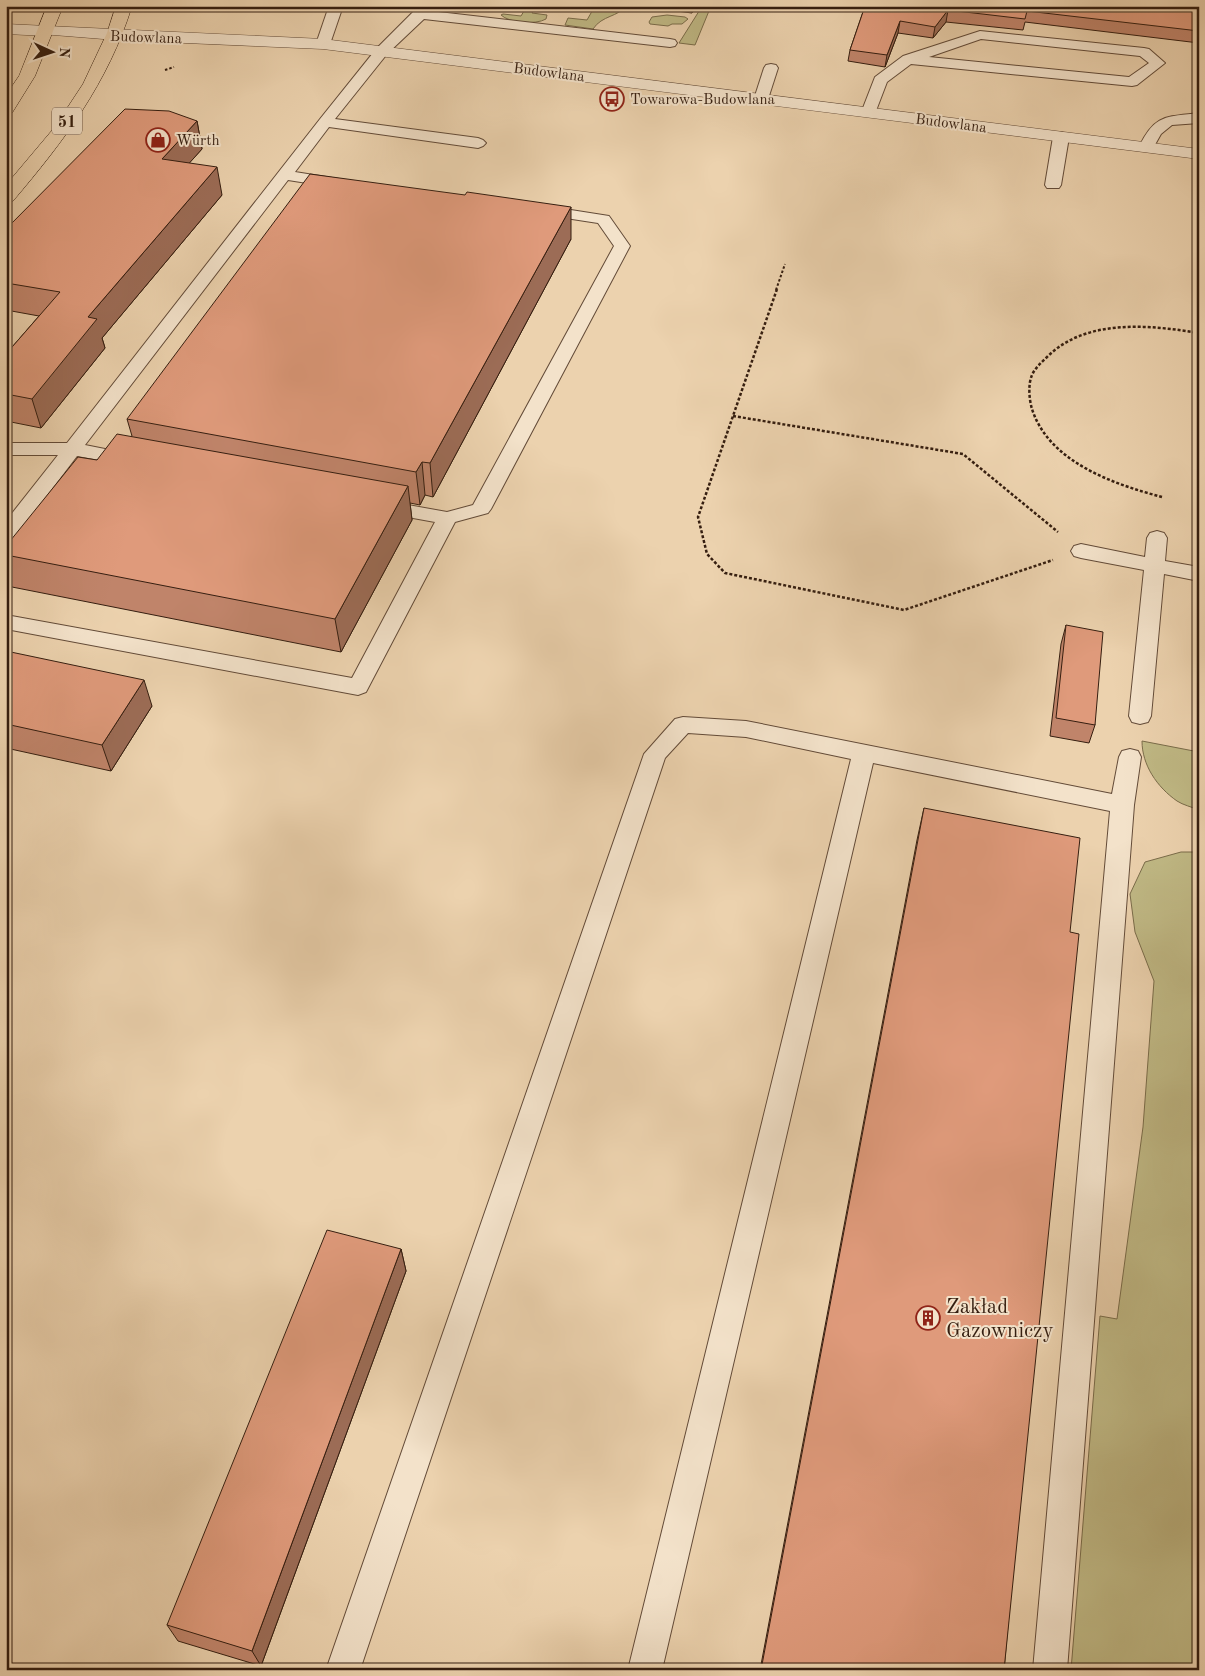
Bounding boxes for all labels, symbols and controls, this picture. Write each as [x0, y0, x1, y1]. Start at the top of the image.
north arrow [28, 28, 78, 78]
street label: Budowlana [110, 30, 183, 47]
text: N [57, 47, 71, 59]
street label: Budowlana [512, 62, 586, 85]
bus stop icon: Towarowa-Budowlana [599, 86, 625, 112]
place label: Towarowa-Budowlana [630, 93, 776, 108]
road number: 51 [52, 108, 82, 134]
street label: Budowlana [914, 113, 988, 136]
shop icon: Würth [145, 127, 171, 153]
place label: Würth [176, 134, 220, 149]
place label: Zakład Gazowniczy [946, 1297, 1054, 1342]
building icon: Zakład Gazowniczy [915, 1305, 941, 1331]

